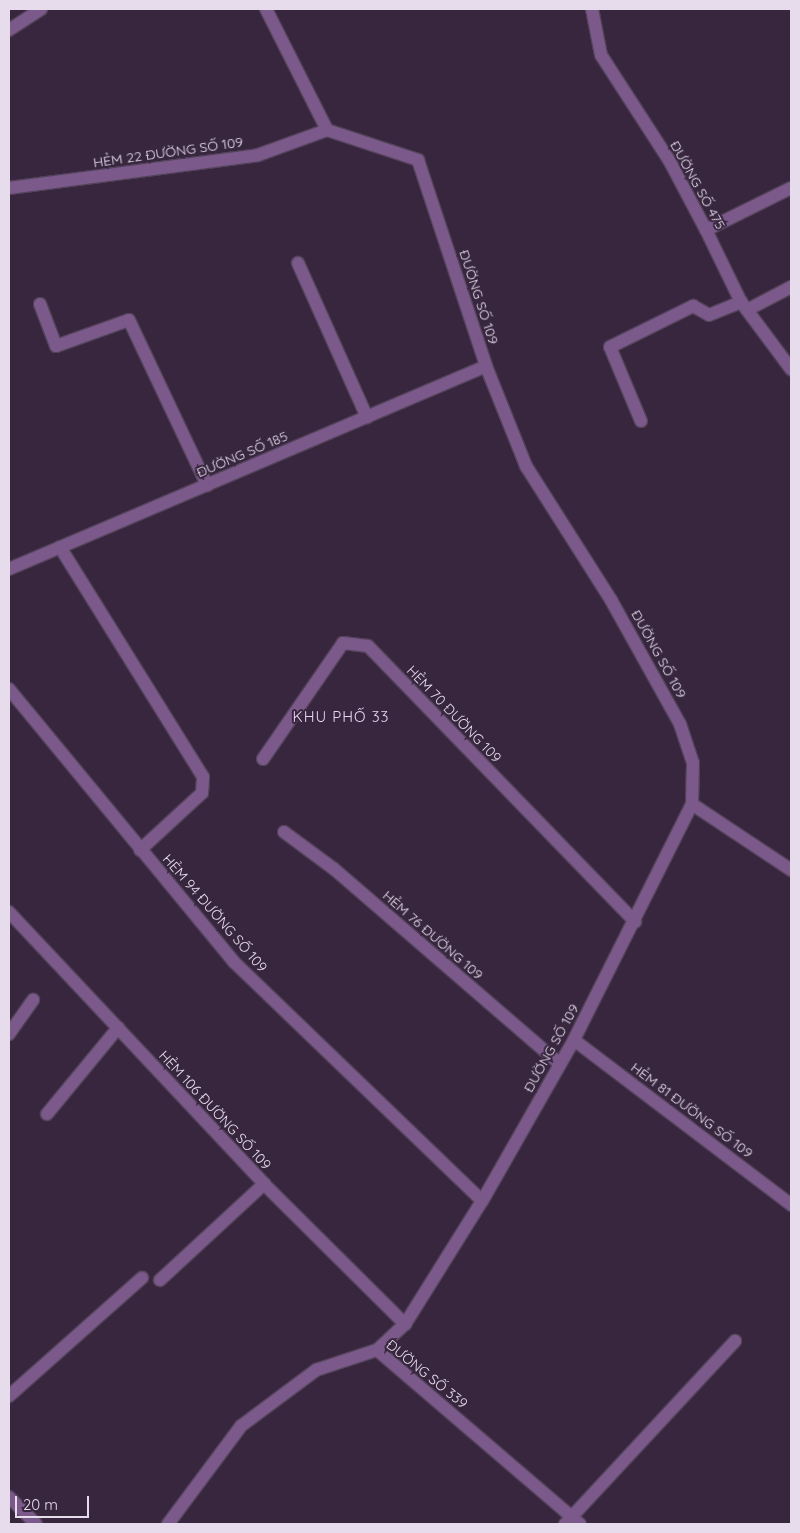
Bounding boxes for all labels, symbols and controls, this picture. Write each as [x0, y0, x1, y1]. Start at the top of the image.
street label: HẺM 22 ĐƯỜNG SỐ 109 [92, 133, 244, 171]
street label: ĐƯỜNG SỐ 475 [667, 138, 729, 232]
street label: ĐƯỜNG SỐ 109 [456, 248, 502, 346]
street label: ĐƯỜNG SỐ 185 [194, 427, 290, 481]
street label: ĐƯỜNG SỐ 109 [628, 607, 690, 701]
street label: HẺM 70 ĐƯỜNG 109 [403, 662, 505, 766]
district label: KHU PHỐ 33 [291, 708, 391, 726]
street label: HẺM 94 ĐƯỜNG SỐ 109 [159, 851, 271, 975]
street label: HẺM 76 ĐƯỜNG 109 [379, 887, 487, 983]
street label: ĐƯỜNG SỐ 109 [520, 1001, 582, 1095]
street label: HẺM 106 ĐƯỜNG SỐ 109 [155, 1047, 275, 1173]
street label: HẺM 81 ĐƯỜNG SỐ 109 [628, 1059, 756, 1161]
street label: ĐƯỜNG SỐ 339 [383, 1336, 471, 1412]
scale bar [18, 1486, 91, 1518]
text: 20 m [23, 1495, 58, 1514]

